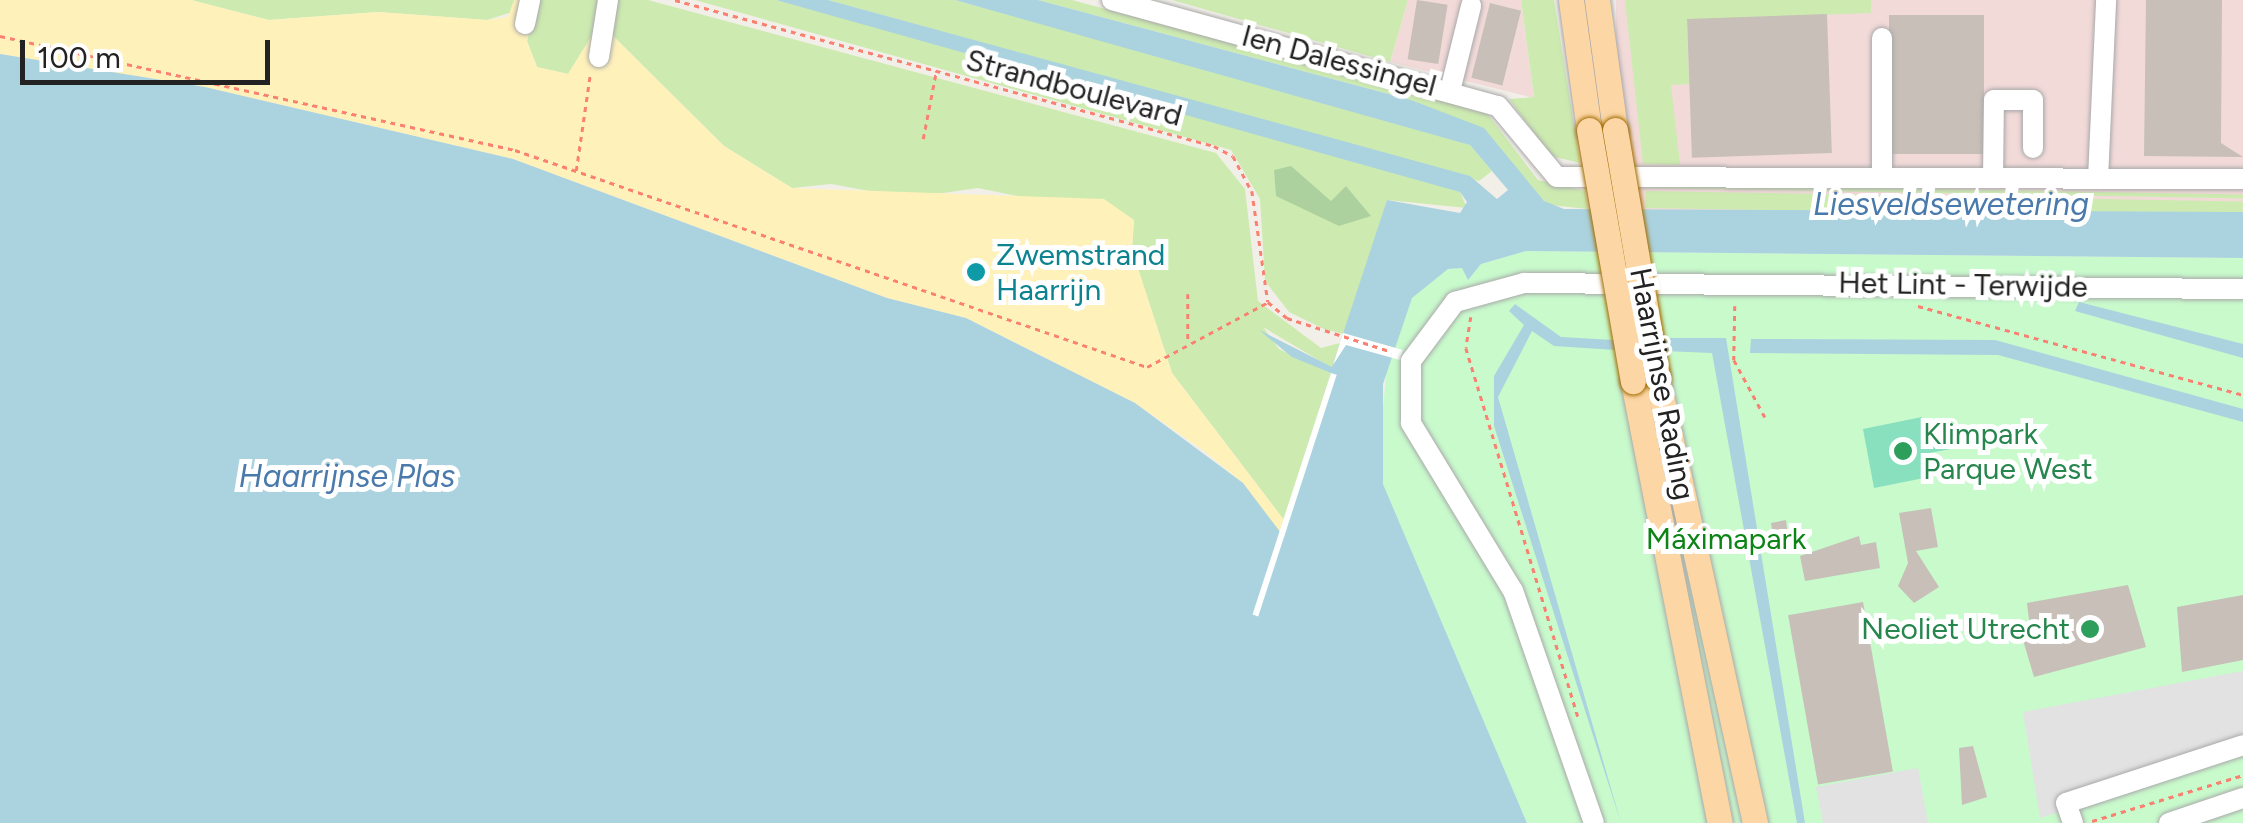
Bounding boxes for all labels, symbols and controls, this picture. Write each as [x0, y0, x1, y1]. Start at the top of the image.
street label: Ien Dalessingel [1238, 18, 1440, 104]
scale bar [25, 20, 275, 82]
text: 100 m [37, 39, 121, 76]
street label: Strandboulevard [962, 42, 1186, 134]
water label: Liesveldsewetering [1813, 185, 2089, 223]
place label: Zwemstrand Haarrijn [996, 237, 1165, 308]
marker: Zwemstrand Haarrijn [965, 261, 987, 283]
street label: Haarrijnse Rading [1622, 265, 1702, 503]
street label: Het Lint - Terwijde [1838, 265, 2088, 305]
place label: Klimpark Parque West [1923, 416, 2093, 486]
marker: Klimpark Parque West [1892, 440, 1914, 462]
water label: Haarrijnse Plas [239, 457, 455, 495]
park label: Máximapark [1646, 521, 1806, 557]
place label: Neoliet Utrecht [1861, 611, 2070, 647]
marker: Neoliet Utrecht [2079, 618, 2101, 640]

